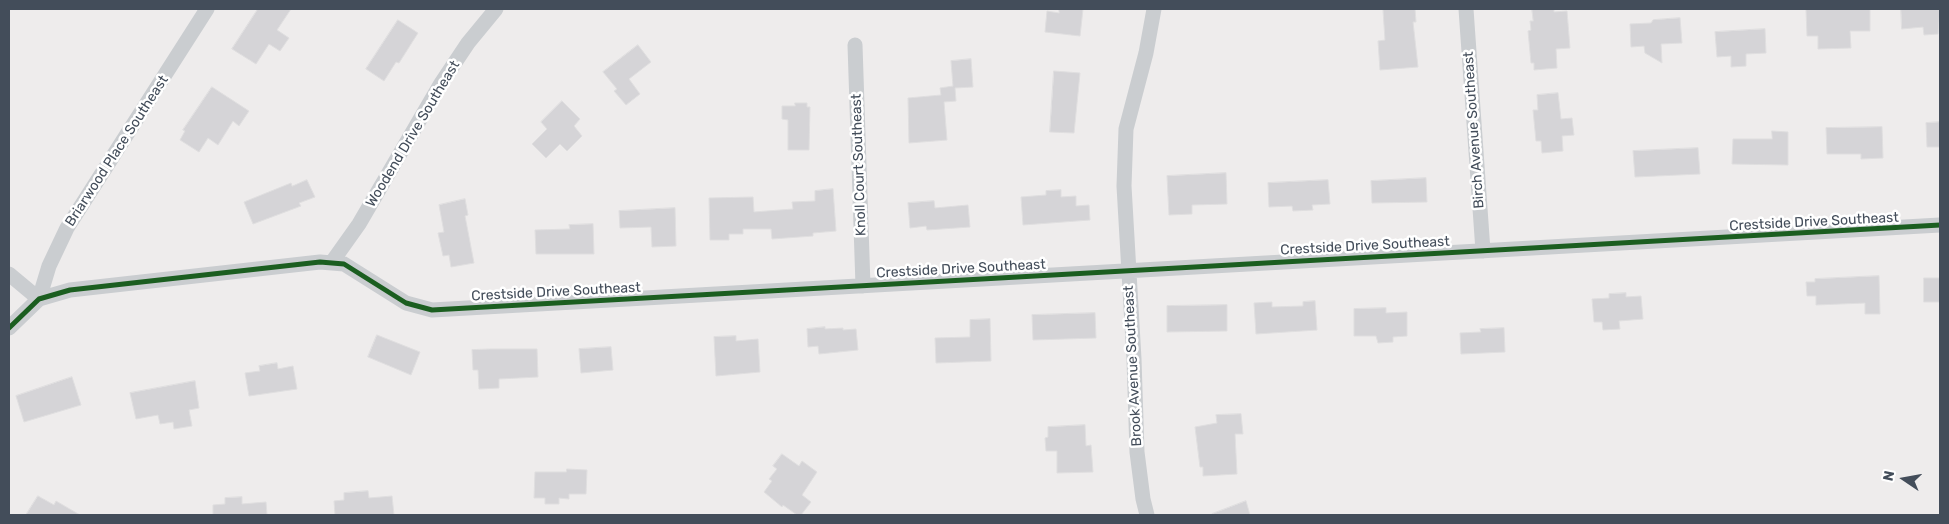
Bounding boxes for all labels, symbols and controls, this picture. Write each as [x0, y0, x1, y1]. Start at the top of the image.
street label: Birch Avenue Southeast [1460, 51, 1488, 209]
street label: Woodend Drive Southeast [363, 58, 463, 210]
street label: Briarwood Place Southeast [62, 72, 172, 230]
street label: Knoll Court Southeast [848, 93, 870, 237]
street label: Crestside Drive Southeast [1729, 209, 1899, 235]
street label: Crestside Drive Southeast [1280, 233, 1450, 259]
street label: Crestside Drive Southeast [876, 256, 1046, 282]
street label: Crestside Drive Southeast [471, 279, 641, 305]
street label: Brook Avenue Southeast [1120, 285, 1146, 447]
north arrow [1879, 454, 1929, 504]
text: N [1879, 469, 1898, 482]

